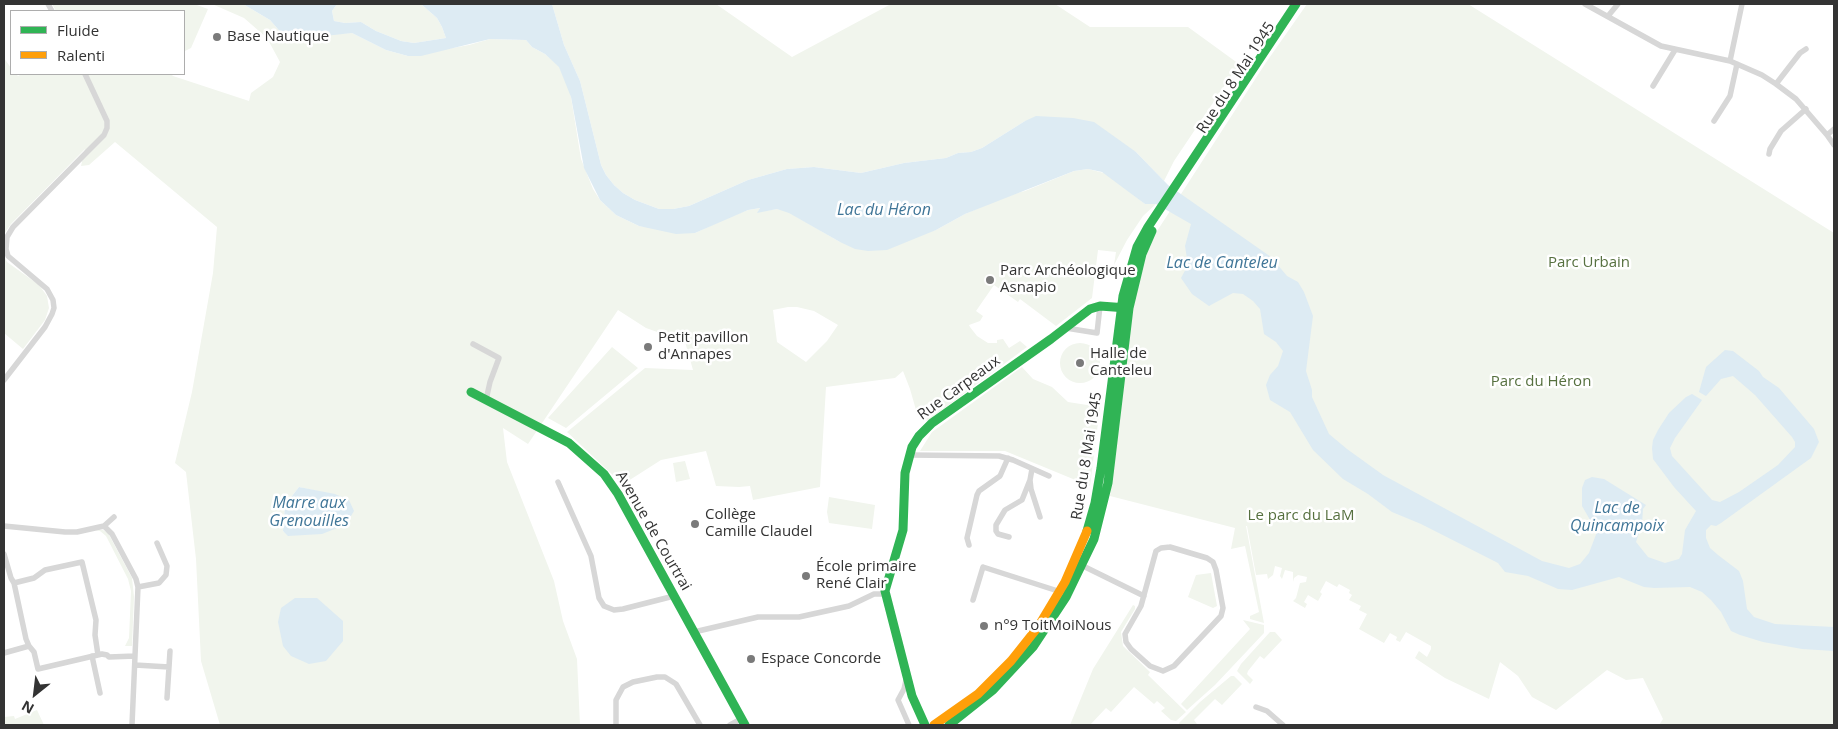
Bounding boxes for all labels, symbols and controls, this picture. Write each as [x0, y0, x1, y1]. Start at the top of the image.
legend [10, 10, 185, 75]
street label: Rue du 8 Mai 1945 [1193, 19, 1279, 137]
text: Fluide [57, 20, 99, 40]
place label: Base Nautique [227, 28, 329, 46]
marker: Base Nautique [211, 31, 223, 43]
text: Ralenti [57, 45, 105, 65]
water label: Lac du Héron [837, 200, 931, 220]
water label: Lac de Canteleu [1166, 253, 1278, 273]
park label: Parc Urbain [1548, 254, 1630, 272]
place label: Parc Archéologique Asnapio [1000, 262, 1136, 297]
marker: Parc Archéologique Asnapio [984, 274, 996, 286]
place label: Petit pavillon d'Annapes [658, 329, 748, 364]
marker: Petit pavillon d'Annapes [642, 341, 654, 353]
place label: Halle de Canteleu [1090, 345, 1152, 380]
street label: Rue Carpeaux [914, 352, 1004, 424]
marker: Halle de Canteleu [1074, 357, 1086, 369]
park label: Parc du Héron [1491, 373, 1591, 391]
street label: Rue du 8 Mai 1945 [1068, 391, 1106, 521]
street label: Avenue de Courtrai [611, 468, 695, 594]
water label: Marre aux Grenouilles [269, 493, 349, 531]
water label: Lac de Quincampoix [1570, 498, 1664, 536]
place label: Collège Camille Claudel [705, 506, 813, 541]
park label: Le parc du LaM [1248, 507, 1354, 525]
marker: Collège Camille Claudel [689, 518, 701, 530]
place label: École primaire René Clair [816, 558, 916, 593]
marker: École primaire René Clair [800, 570, 812, 582]
place label: n°9 ToitMoiNous [994, 617, 1111, 635]
marker: n°9 ToitMoiNous [978, 620, 990, 632]
place label: Espace Concorde [761, 650, 881, 668]
marker: Espace Concorde [745, 653, 757, 665]
north arrow [10, 669, 60, 719]
text: N [18, 696, 37, 719]

